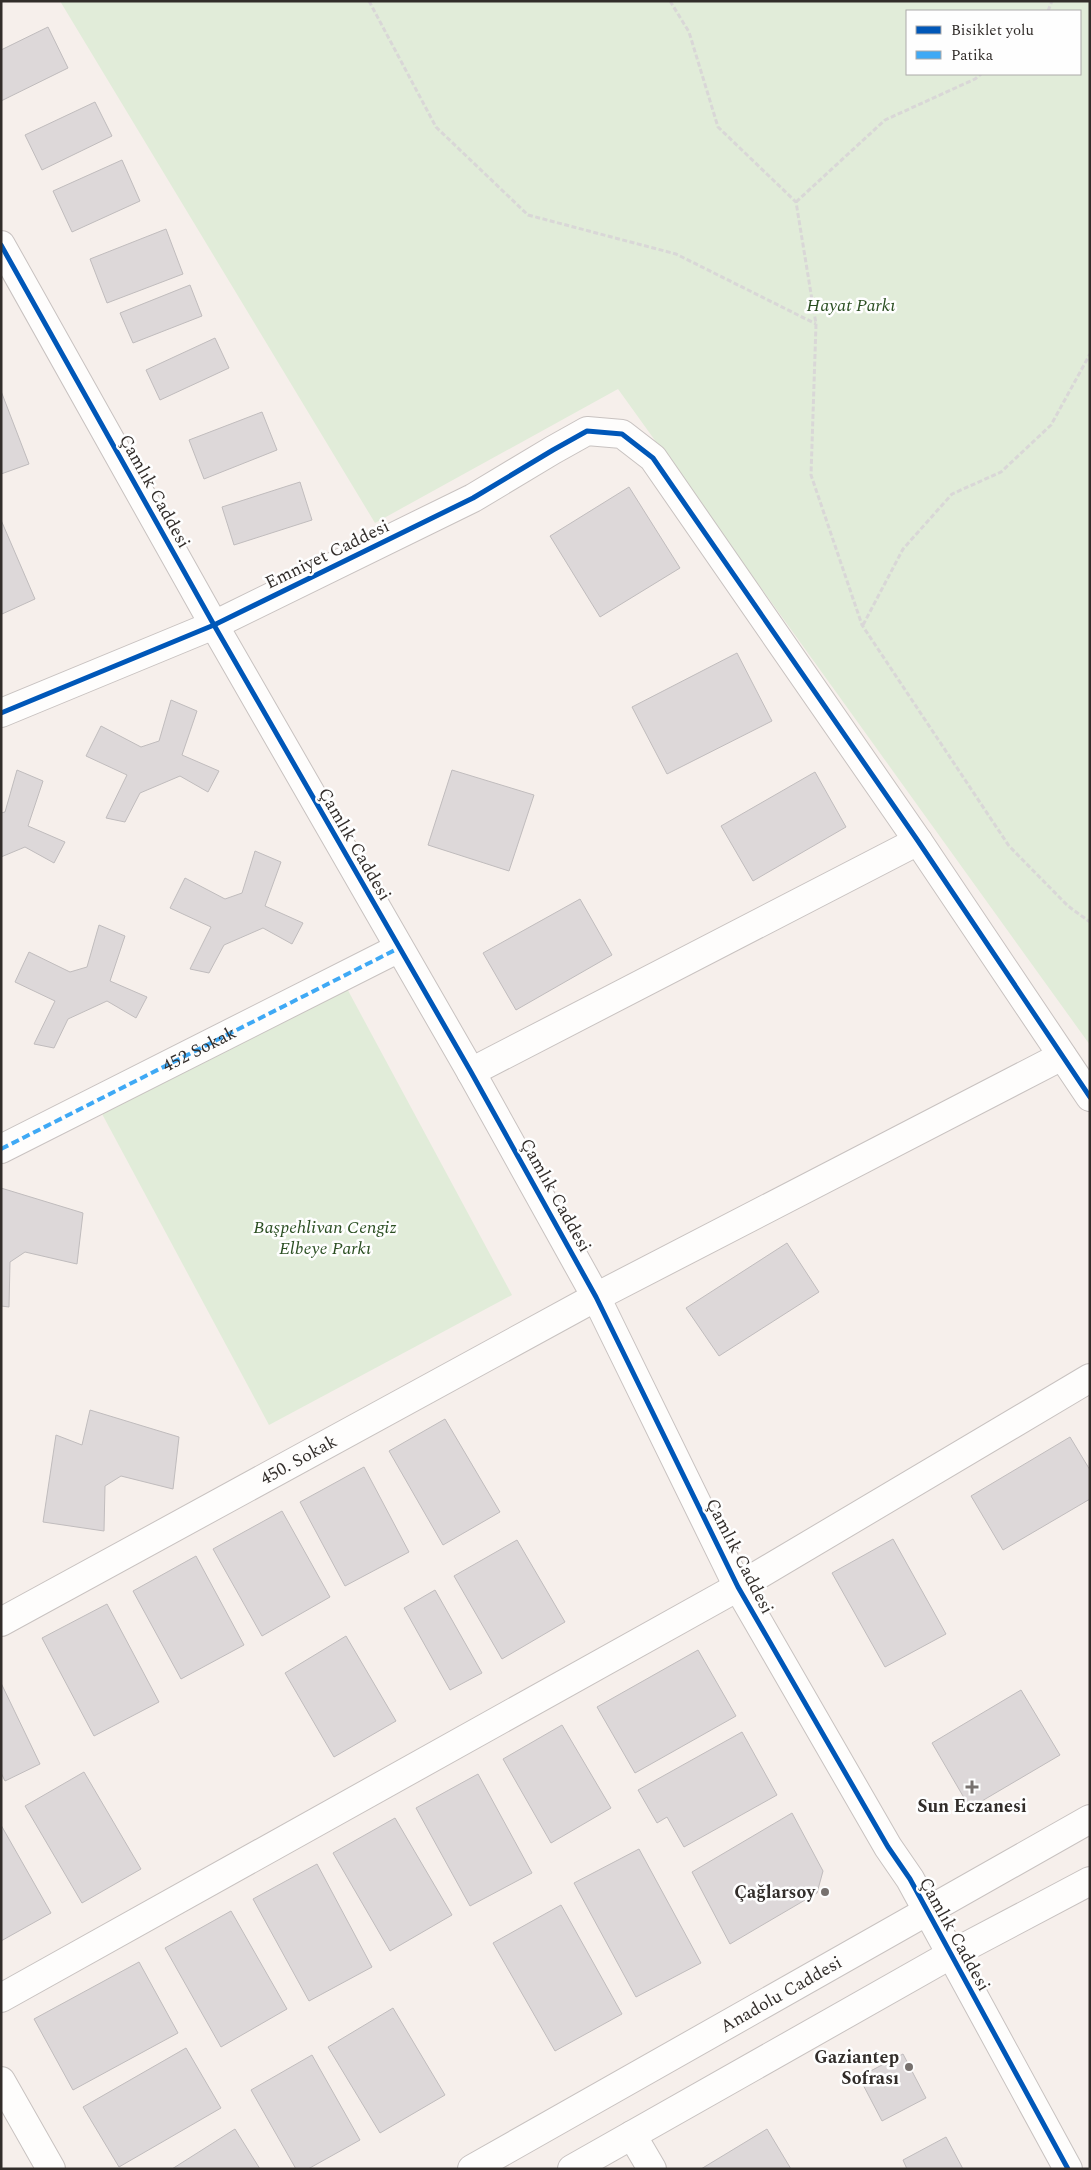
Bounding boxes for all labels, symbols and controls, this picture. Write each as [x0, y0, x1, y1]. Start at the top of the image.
legend [906, 10, 1081, 75]
text: Bisiklet yolu [951, 19, 1034, 42]
text: Patika [951, 44, 994, 67]
park label: Hayat Parkı [807, 292, 895, 319]
street label: Çamlık Caddesi [112, 429, 197, 553]
street label: Emniyet Caddesi [260, 513, 394, 596]
street label: Çamlık Caddesi [311, 783, 398, 906]
street label: 452 Sokak [158, 1019, 241, 1079]
street label: Çamlık Caddesi [513, 1133, 598, 1257]
park label: Başpehlivan Cengiz Elbeye Parkı [253, 1214, 397, 1262]
street label: 450. Sokak [255, 1428, 342, 1492]
street label: Çamlık Caddesi [699, 1494, 780, 1619]
marker: Sun Eczanesi [966, 1781, 978, 1793]
place label: Sun Eczanesi [917, 1793, 1027, 1820]
street label: Çamlık Caddesi [912, 1872, 997, 1996]
place label: Çağlarsoy [734, 1879, 816, 1906]
marker: Çağlarsoy [819, 1886, 831, 1898]
street label: Anadolu Caddesi [715, 1949, 847, 2040]
place label: Gaziantep Sofrası [814, 2044, 899, 2092]
marker: Gaziantep Sofrası [903, 2061, 915, 2073]

